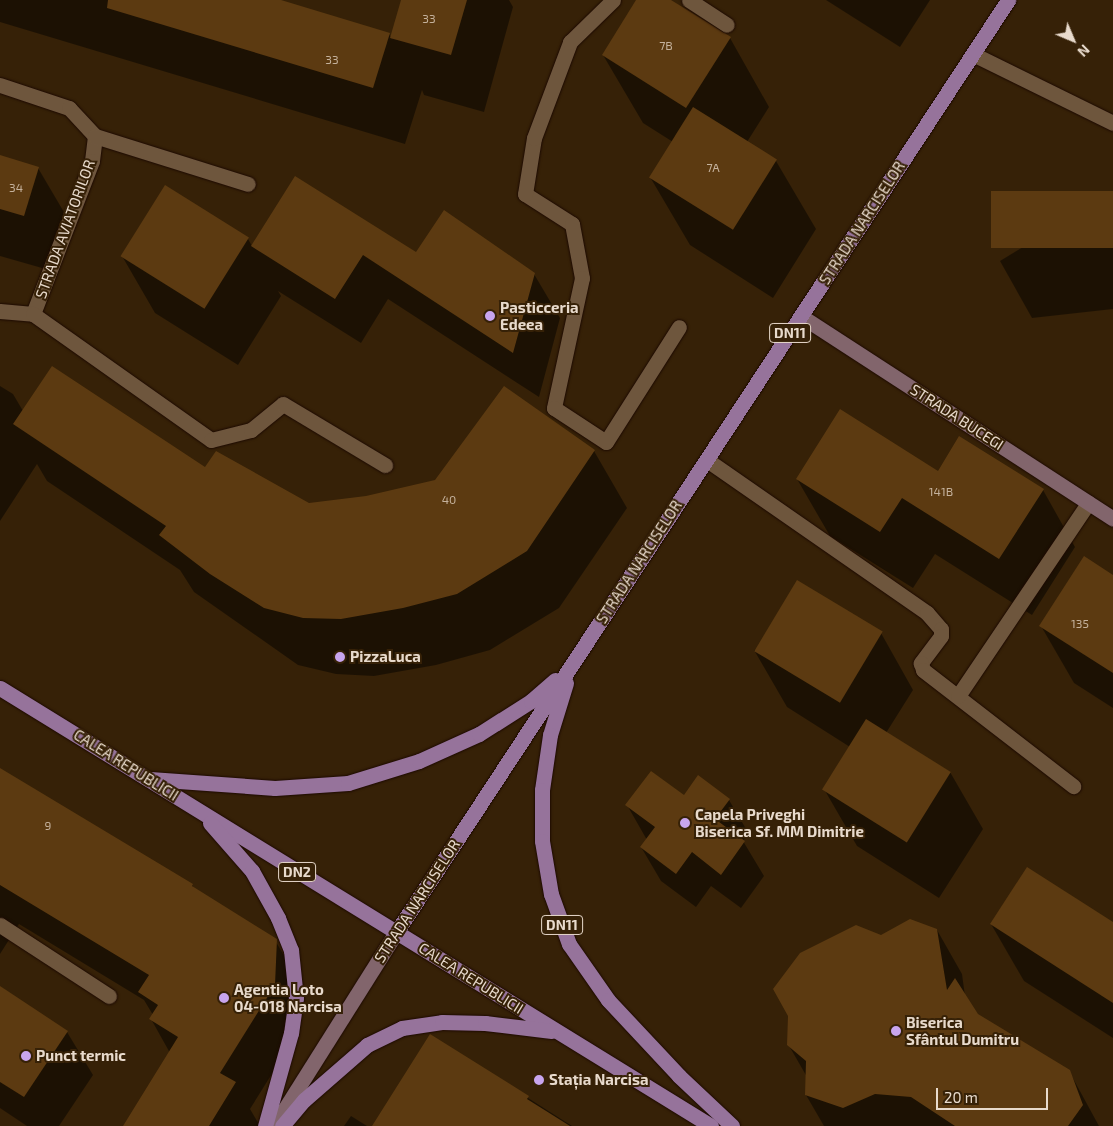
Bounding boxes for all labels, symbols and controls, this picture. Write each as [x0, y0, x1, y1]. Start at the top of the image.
house number: 33 [422, 12, 436, 26]
north arrow [1048, 15, 1098, 65]
house number: 7B [659, 39, 673, 53]
text: N [1074, 41, 1094, 61]
house number: 33 [325, 53, 339, 67]
street label: STRADA AVIATORILOR [31, 157, 99, 301]
street label: STRADA NARCISELOR [815, 158, 909, 288]
house number: 7A [706, 161, 720, 175]
house number: 34 [9, 181, 23, 195]
place label: Pasticceria Edeea [500, 298, 579, 333]
marker: Pasticceria Edeea [484, 310, 496, 322]
road number: DN11 [769, 322, 811, 344]
street label: STRADA BUCEGI [907, 380, 1007, 454]
house number: 141B [929, 485, 953, 499]
house number: 40 [442, 493, 456, 507]
street label: STRADA NARCISELOR [592, 497, 686, 627]
house number: 135 [1071, 617, 1089, 631]
place label: PizzaLuca [350, 648, 421, 666]
marker: PizzaLuca [334, 651, 346, 663]
street label: CALEA REPUBLICII [70, 725, 182, 805]
place label: Capela Priveghi Biserica Sf. MM Dimitrie [695, 805, 864, 840]
marker: Capela Priveghi Biserica Sf. MM Dimitrie [679, 817, 691, 829]
house number: 9 [45, 819, 51, 833]
street label: STRADA NARCISELOR [370, 836, 464, 966]
road number: DN2 [277, 860, 317, 884]
road number: DN11 [541, 914, 583, 936]
street label: CALEA REPUBLICII [415, 938, 527, 1018]
place label: Agentia Loto 04-018 Narcisa [234, 980, 342, 1015]
marker: Agentia Loto 04-018 Narcisa [218, 992, 230, 1004]
place label: Biserica Sfântul Dumitru [906, 1013, 1019, 1048]
marker: Biserica Sfântul Dumitru [890, 1025, 902, 1037]
place label: Punct termic [36, 1047, 126, 1065]
marker: Punct termic [20, 1050, 32, 1062]
place label: Stația Narcisa [549, 1071, 648, 1089]
marker: Stația Narcisa [533, 1074, 545, 1086]
scale bar [938, 1078, 1050, 1110]
text: 20 m [944, 1088, 978, 1106]

